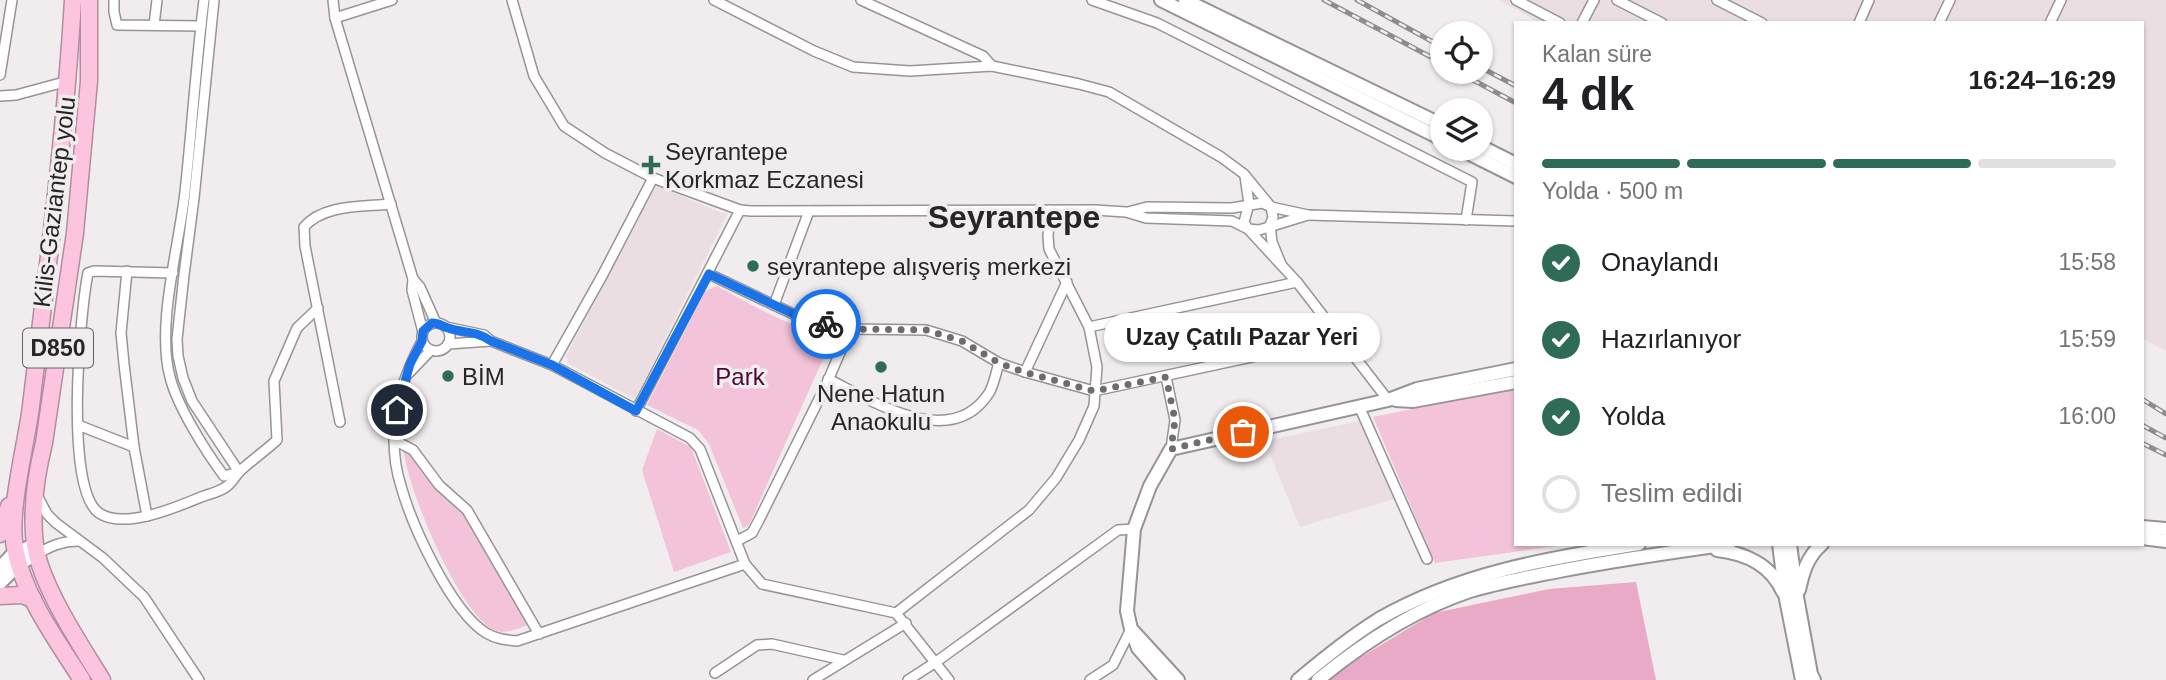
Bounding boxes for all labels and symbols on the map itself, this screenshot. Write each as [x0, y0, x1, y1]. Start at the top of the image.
street label: Kilis-Gaziantep yolu [28, 95, 80, 309]
place label: Seyrantepe Korkmaz Eczanesi [665, 138, 864, 193]
marker: Seyrantepe Korkmaz Eczanesi [643, 157, 659, 173]
district label: Seyrantepe [928, 199, 1100, 235]
place label: seyrantepe alışveriş merkezi [767, 253, 1071, 280]
marker: seyrantepe alışveriş merkezi [745, 258, 761, 274]
courier [791, 289, 861, 359]
callout: Uzay Çatılı Pazar Yeri [1105, 313, 1381, 362]
road number: D850 [23, 328, 93, 368]
marker: Nene Hatun Anaokulu [873, 359, 889, 375]
place label: BİM [462, 363, 505, 390]
park label: Park [715, 363, 766, 390]
marker: BİM [440, 368, 456, 384]
pin [367, 380, 427, 440]
place label: Nene Hatun Anaokulu [817, 380, 945, 435]
pin [1213, 402, 1273, 462]

